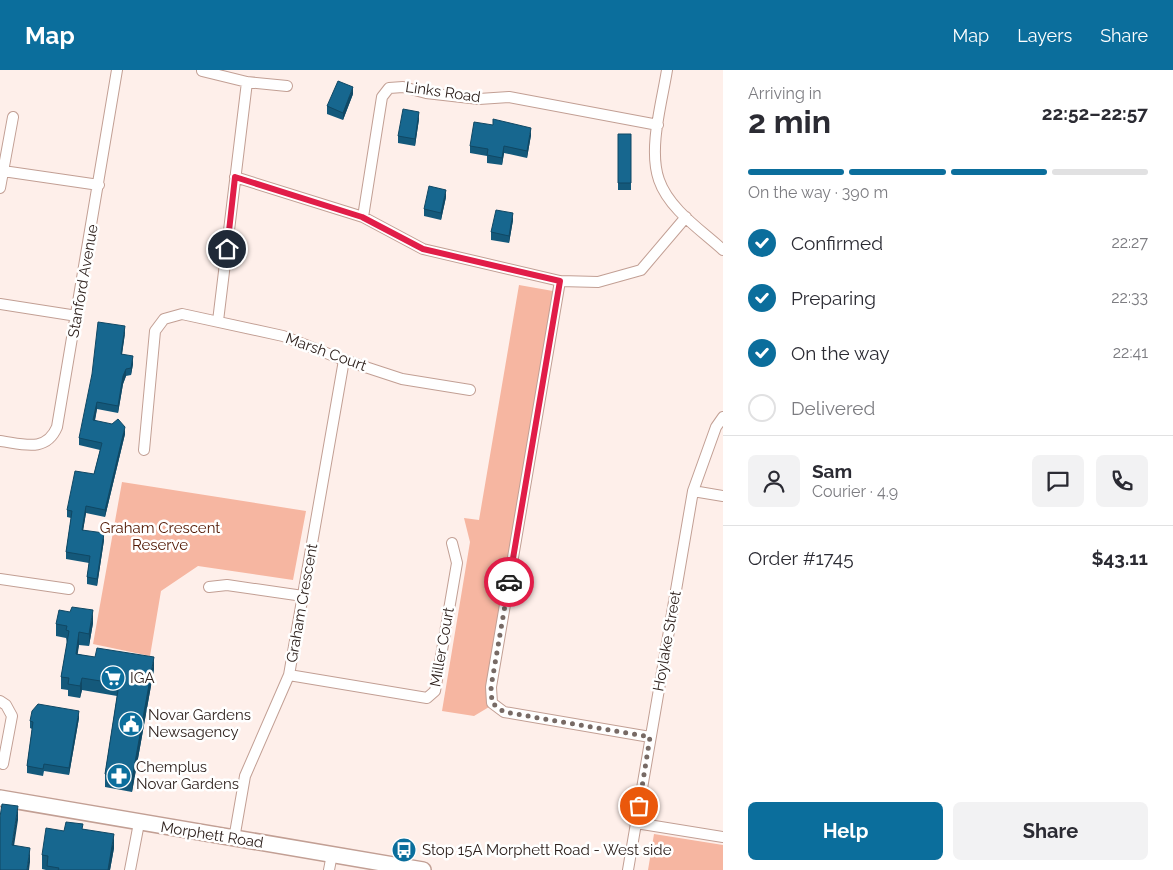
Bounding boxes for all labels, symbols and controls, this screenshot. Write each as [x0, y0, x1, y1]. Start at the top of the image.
text: Map [25, 21, 75, 50]
text: Map [953, 25, 989, 46]
text: Layers [1017, 25, 1072, 46]
text: Share [1100, 25, 1148, 46]
street label: Links Road [404, 78, 482, 106]
text: Arriving in [748, 84, 822, 103]
text: 22:52–22:57 [1042, 102, 1148, 124]
text: 2 min [748, 103, 831, 140]
text: On the way · 390 m [748, 183, 888, 202]
street label: Stanford Avenue [64, 223, 102, 339]
pin [206, 228, 248, 270]
icon: check [748, 229, 776, 257]
text: Confirmed [791, 232, 883, 254]
text: 22:27 [1111, 233, 1148, 252]
icon: home [213, 235, 241, 263]
icon: check [748, 284, 776, 312]
text: Preparing [791, 287, 876, 309]
text: 22:33 [1111, 288, 1148, 307]
street label: Marsh Court [283, 329, 369, 375]
icon: check [748, 339, 776, 367]
text: On the way [791, 342, 890, 364]
text: 22:41 [1113, 343, 1148, 362]
text: Delivered [791, 397, 875, 419]
button: person [748, 455, 800, 507]
button: chat [1032, 455, 1084, 507]
button: phone [1096, 455, 1148, 507]
text: Sam [812, 460, 852, 482]
text: Courier · 4.9 [812, 482, 898, 501]
park label: Graham Crescent Reserve [100, 519, 220, 554]
street label: Graham Crescent [283, 542, 321, 664]
text: Order #1745 [748, 547, 854, 569]
text: $43.11 [1091, 547, 1148, 569]
courier [484, 557, 534, 607]
icon: car [495, 568, 523, 596]
street label: Hoylake Street [649, 589, 685, 693]
street label: Miller Court [426, 606, 458, 688]
supermarket icon: IGA [100, 665, 126, 691]
place label: IGA [130, 669, 155, 687]
place label: Novar Gardens Newsagency [148, 706, 251, 741]
public building icon: Novar Gardens Newsagency [118, 711, 144, 737]
place label: Chemplus Novar Gardens [136, 758, 239, 793]
pharmacy icon: Chemplus Novar Gardens [106, 763, 132, 789]
pin [618, 785, 660, 827]
icon: bag [625, 792, 653, 820]
button: Help [748, 802, 943, 860]
button: Share [953, 802, 1148, 860]
street label: Morphett Road [159, 818, 265, 852]
bus stop icon: Stop 15A Morphett Road - West side [391, 837, 417, 863]
place label: Stop 15A Morphett Road - West side [422, 841, 672, 859]

